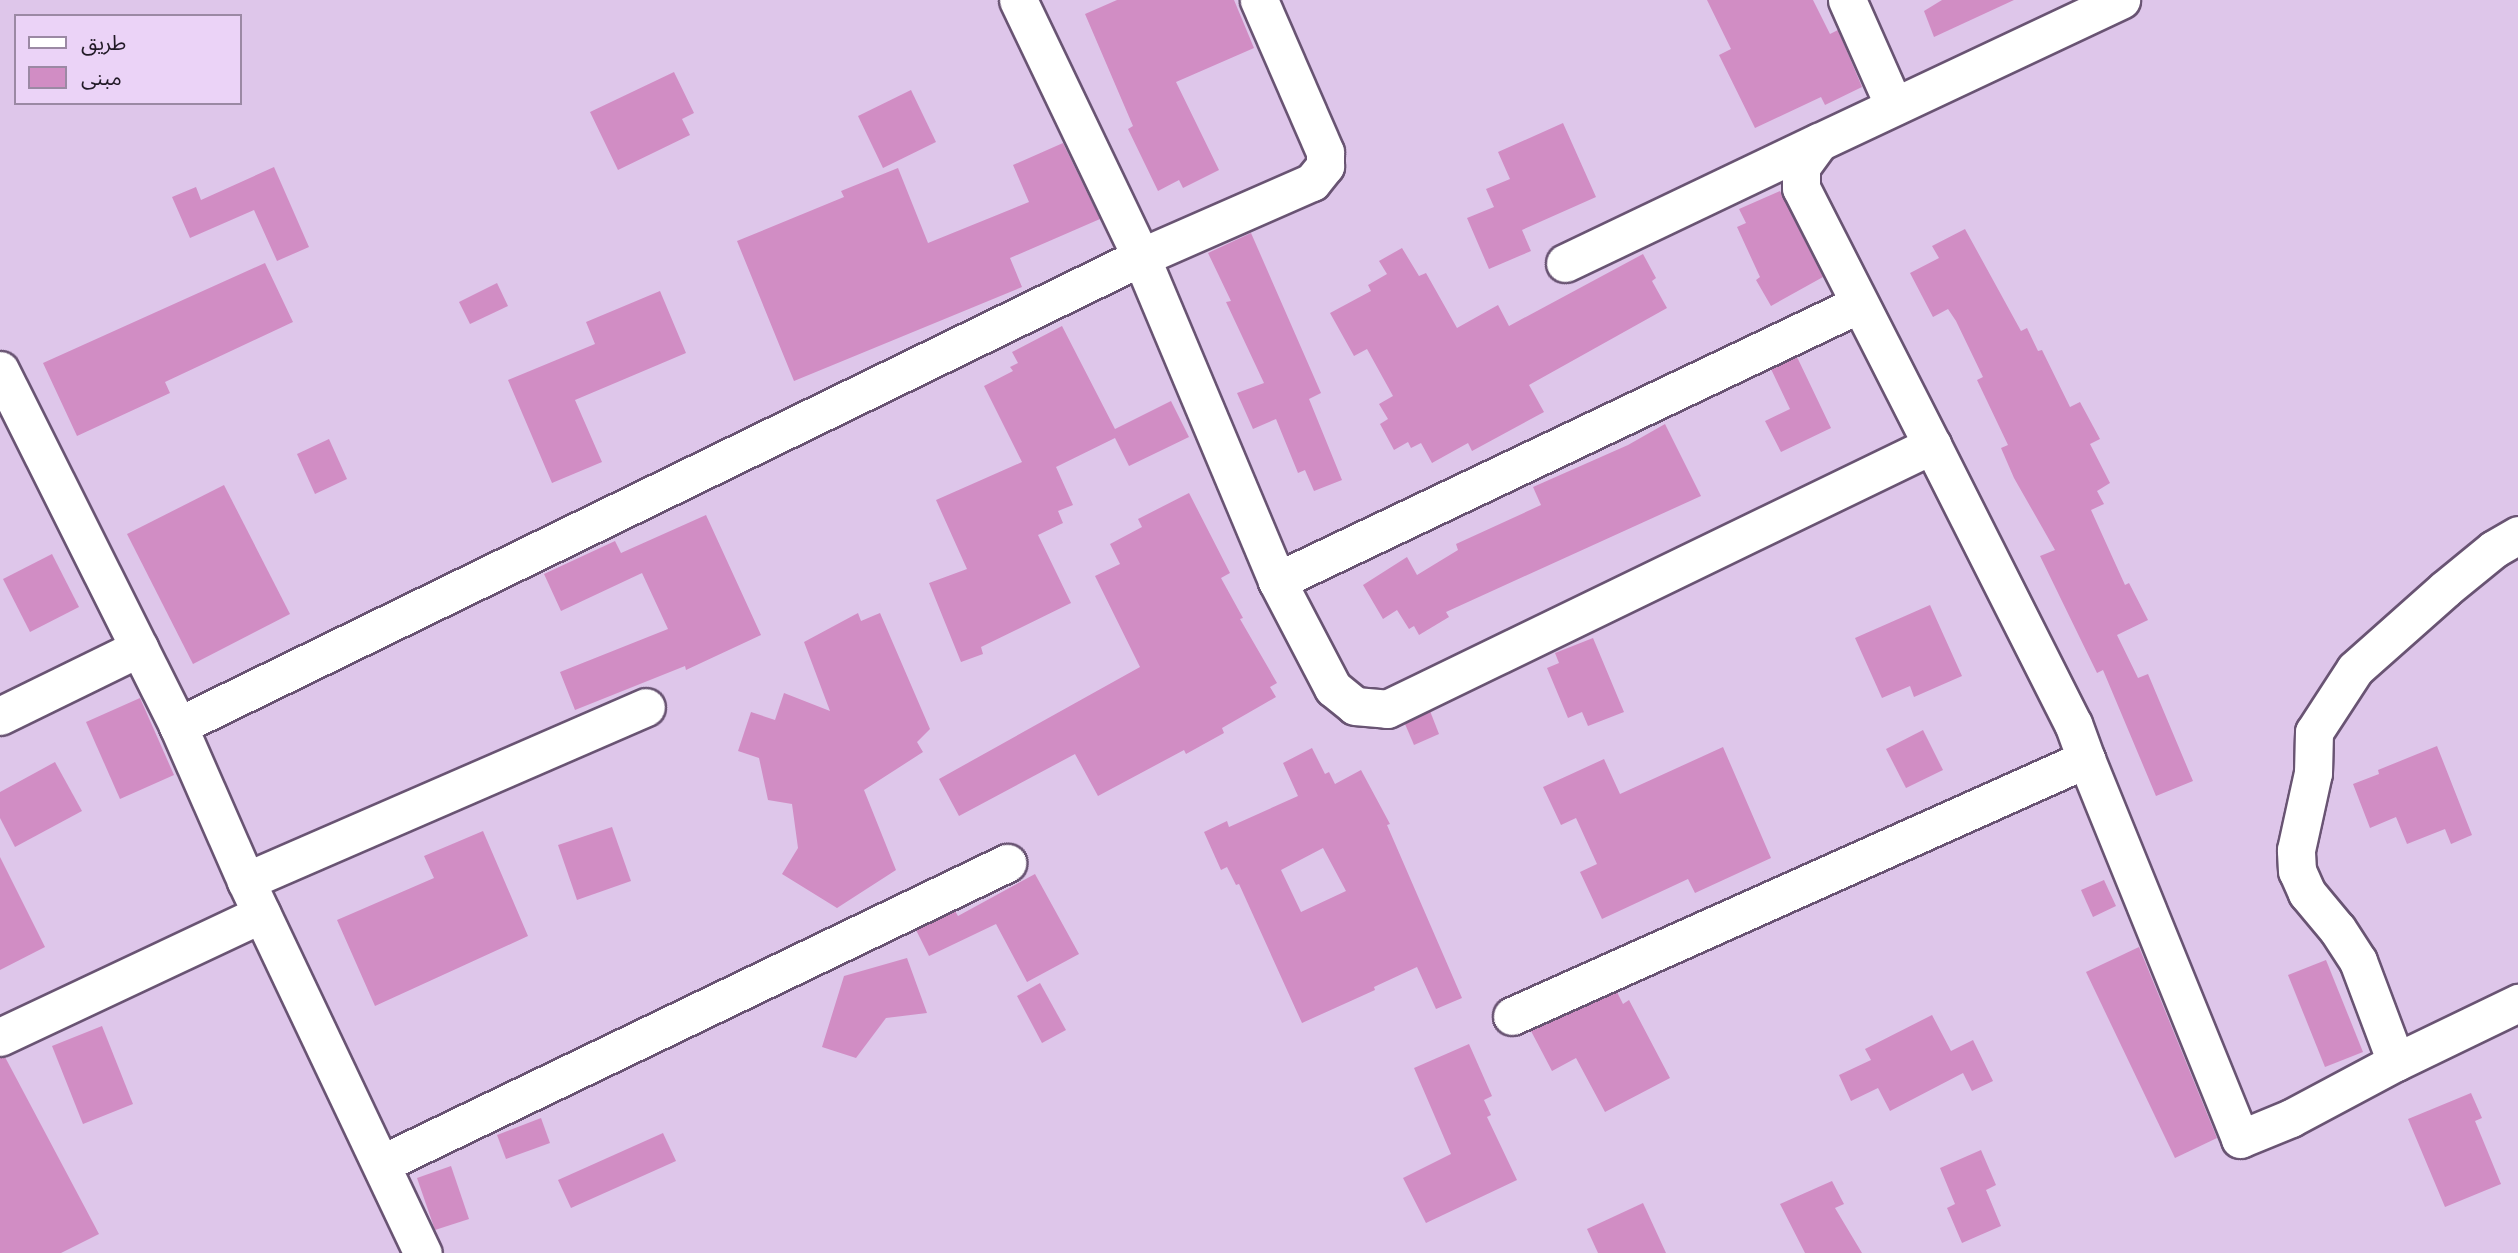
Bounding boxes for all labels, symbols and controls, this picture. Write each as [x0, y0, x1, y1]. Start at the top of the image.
legend [14, 14, 242, 105]
text: طريق [81, 30, 126, 55]
text: مبنى [81, 65, 122, 90]

